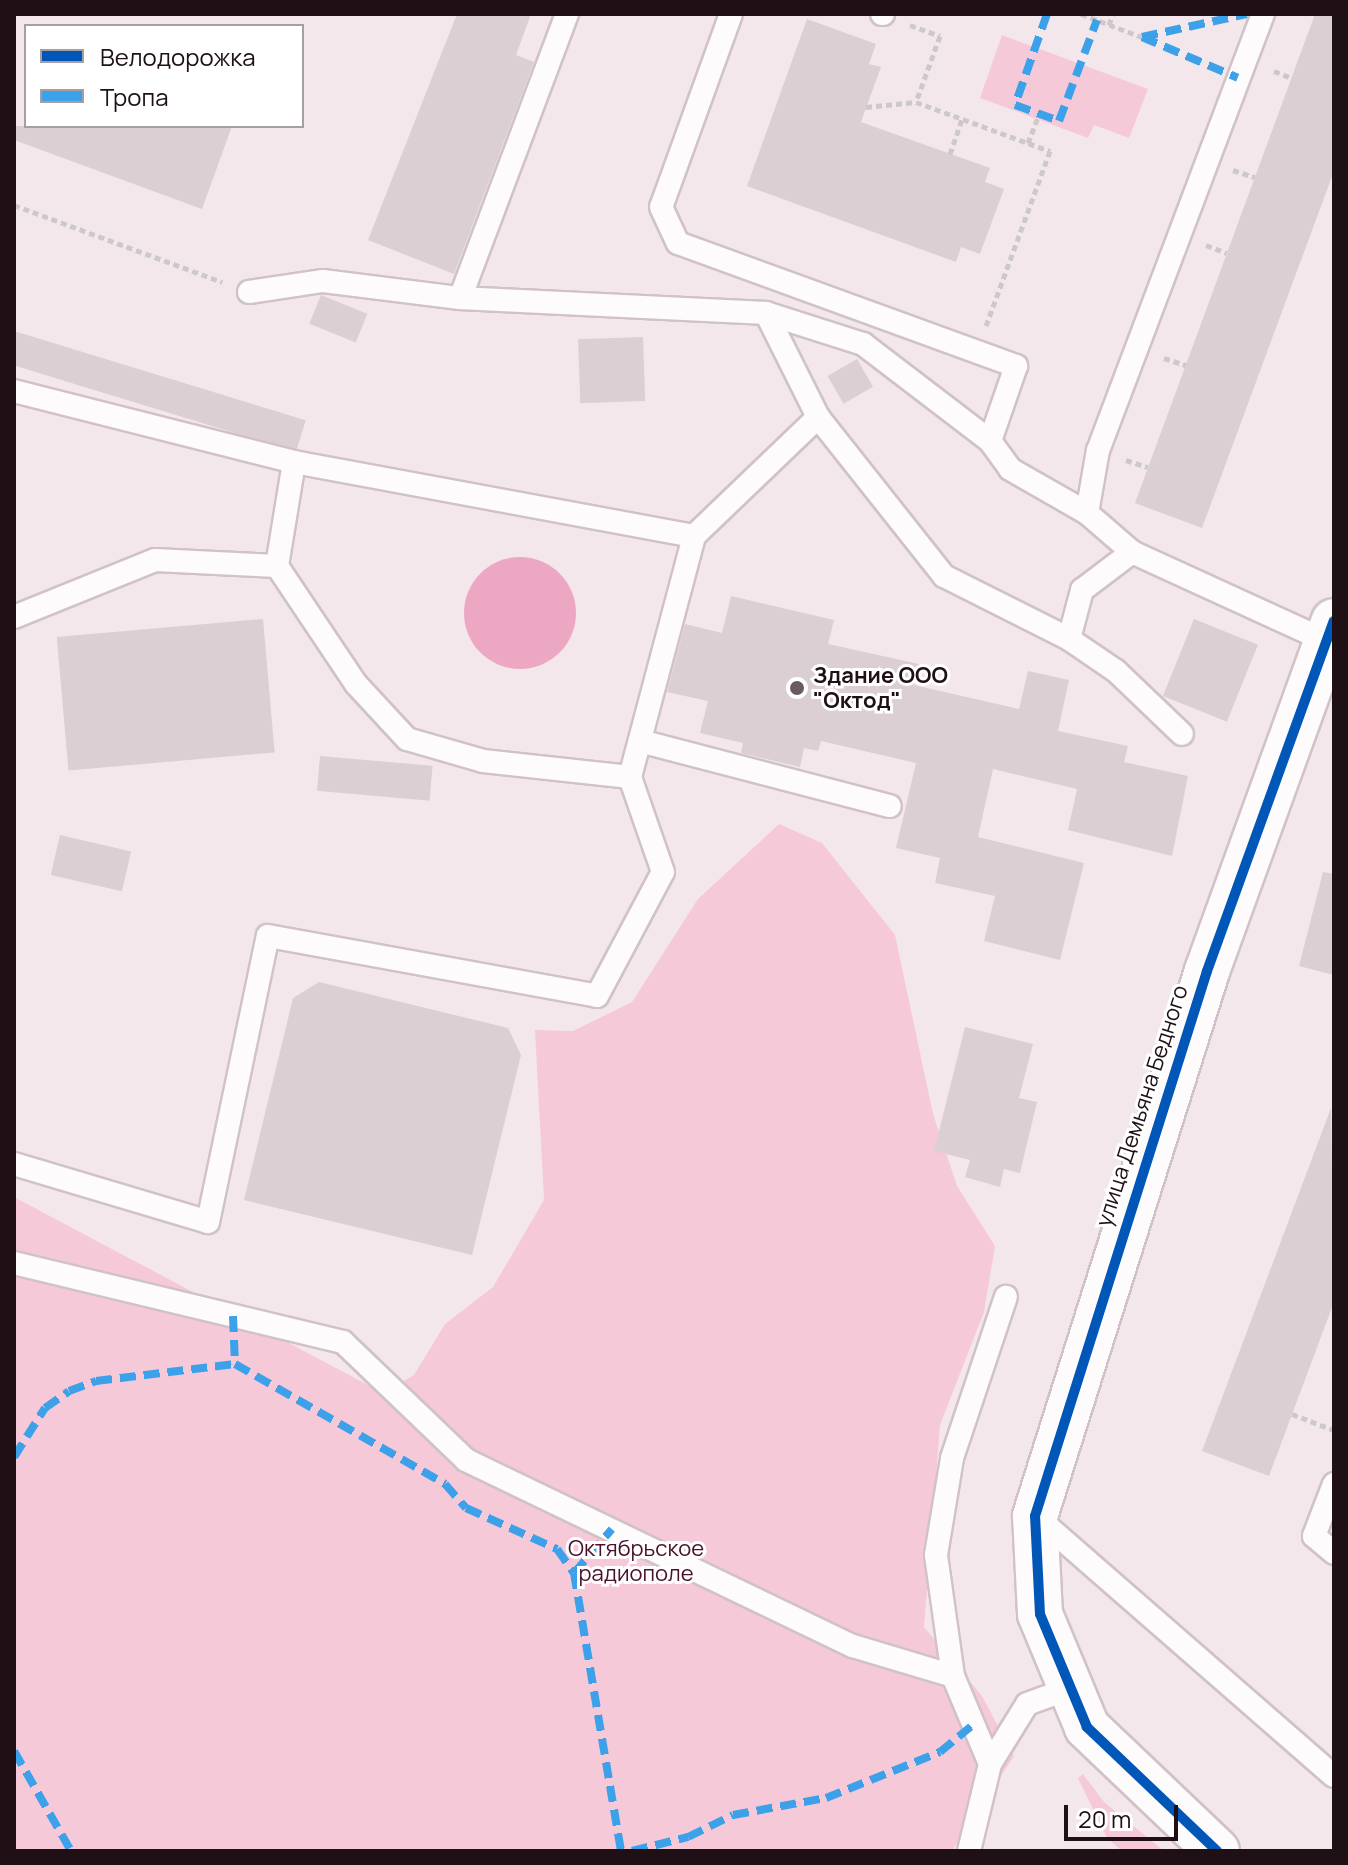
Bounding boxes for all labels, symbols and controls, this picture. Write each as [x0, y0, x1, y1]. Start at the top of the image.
legend [24, 24, 304, 128]
text: Велодорожка [100, 40, 255, 73]
text: Тропа [100, 80, 169, 113]
place label: Здание ООО "Октод" [813, 662, 948, 714]
marker: Здание ООО "Октод" [788, 679, 806, 697]
street label: улица Демьяна Бедного [1090, 982, 1194, 1230]
park label: Октябрьское радиополе [568, 1535, 704, 1586]
scale bar [1068, 1789, 1182, 1839]
text: 20 m [1078, 1802, 1131, 1835]

